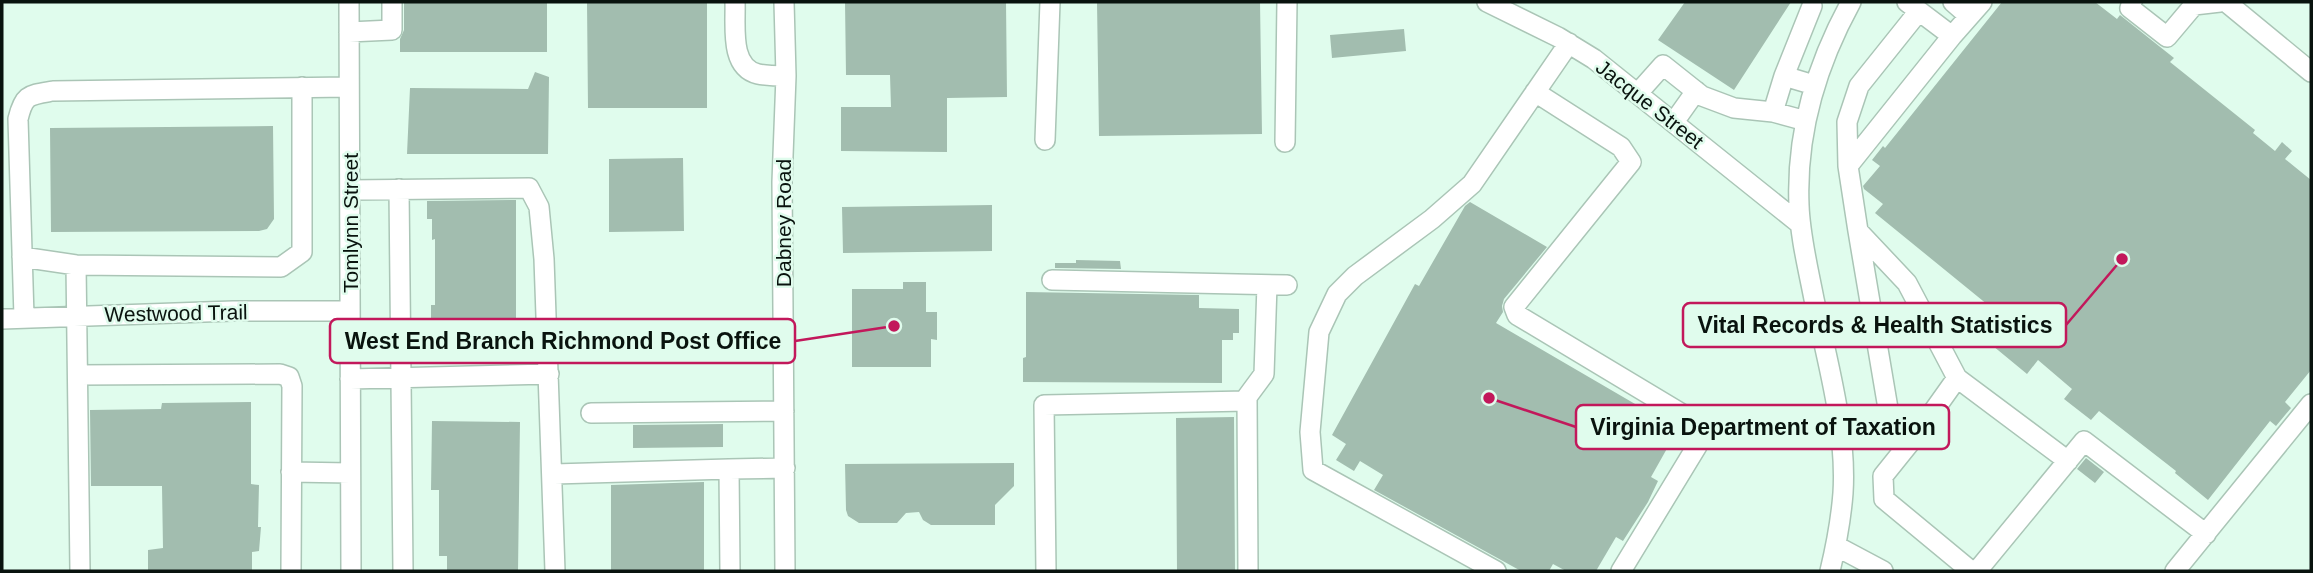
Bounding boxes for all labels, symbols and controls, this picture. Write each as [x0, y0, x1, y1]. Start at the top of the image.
street label: Jacque Street [1592, 55, 1708, 153]
street label: Tomlynn Street [339, 153, 362, 293]
street label: Dabney Road [772, 159, 795, 287]
street label: Westwood Trail [104, 300, 248, 326]
callout: Vital Records & Health Statistics [1683, 303, 2066, 347]
text: Vital Records & Health Statistics [1698, 312, 2052, 338]
callout: West End Branch Richmond Post Office [330, 319, 795, 363]
text: West End Branch Richmond Post Office [345, 328, 781, 354]
callout: Virginia Department of Taxation [1576, 405, 1949, 449]
text: Virginia Department of Taxation [1590, 414, 1936, 440]

